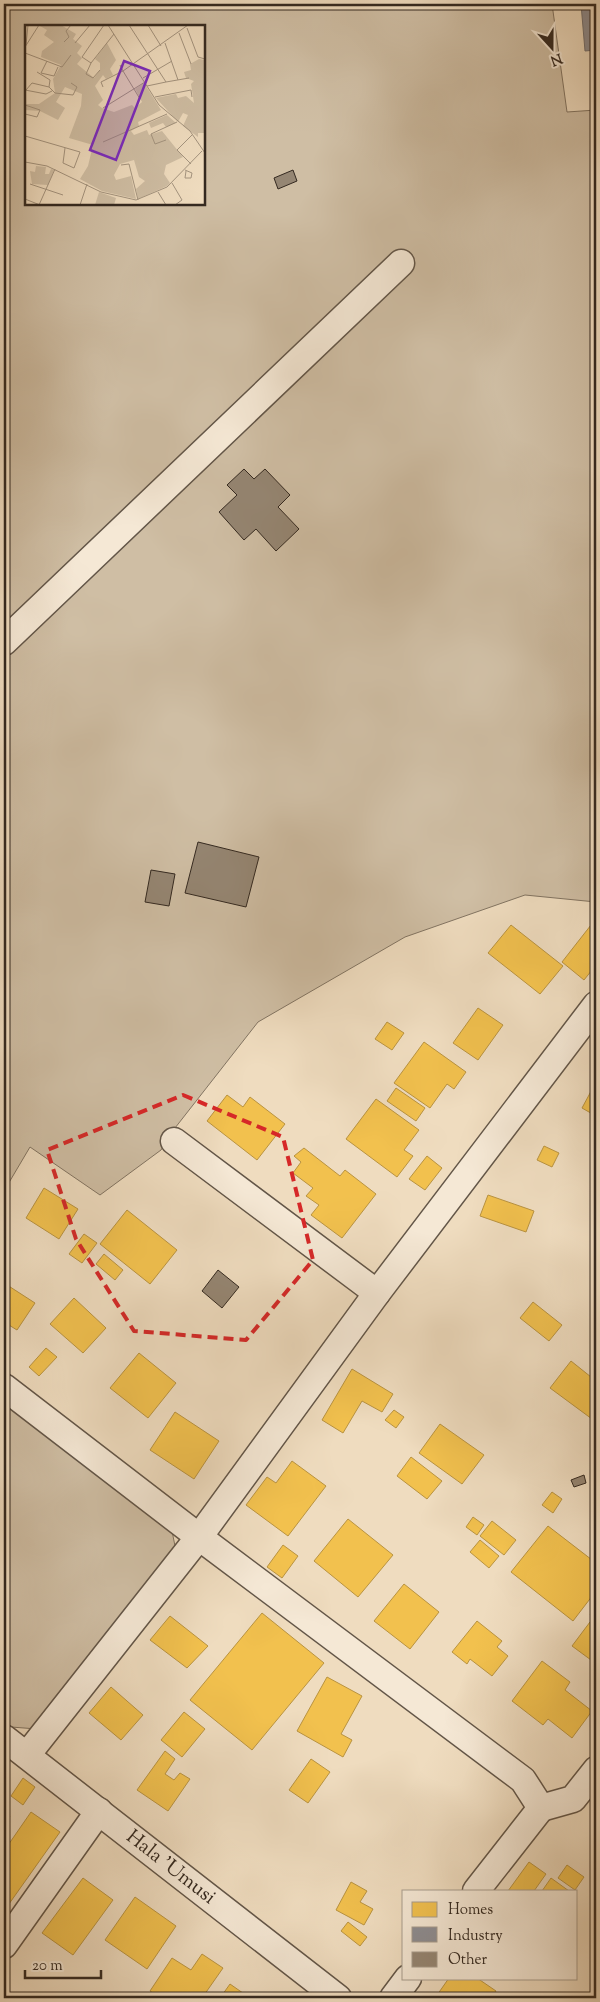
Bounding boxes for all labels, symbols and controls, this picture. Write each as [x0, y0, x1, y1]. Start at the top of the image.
north arrow [528, 22, 578, 72]
inset map [25, 25, 205, 205]
text: N [547, 47, 565, 70]
street label: Hala 'Umusi [119, 1823, 222, 1912]
legend [402, 1890, 578, 1980]
text: Homes [448, 1900, 493, 1921]
text: Industry [448, 1926, 503, 1947]
scale bar [25, 1947, 101, 1979]
text: Other [448, 1950, 488, 1971]
text: 20 m [32, 1956, 63, 1977]

